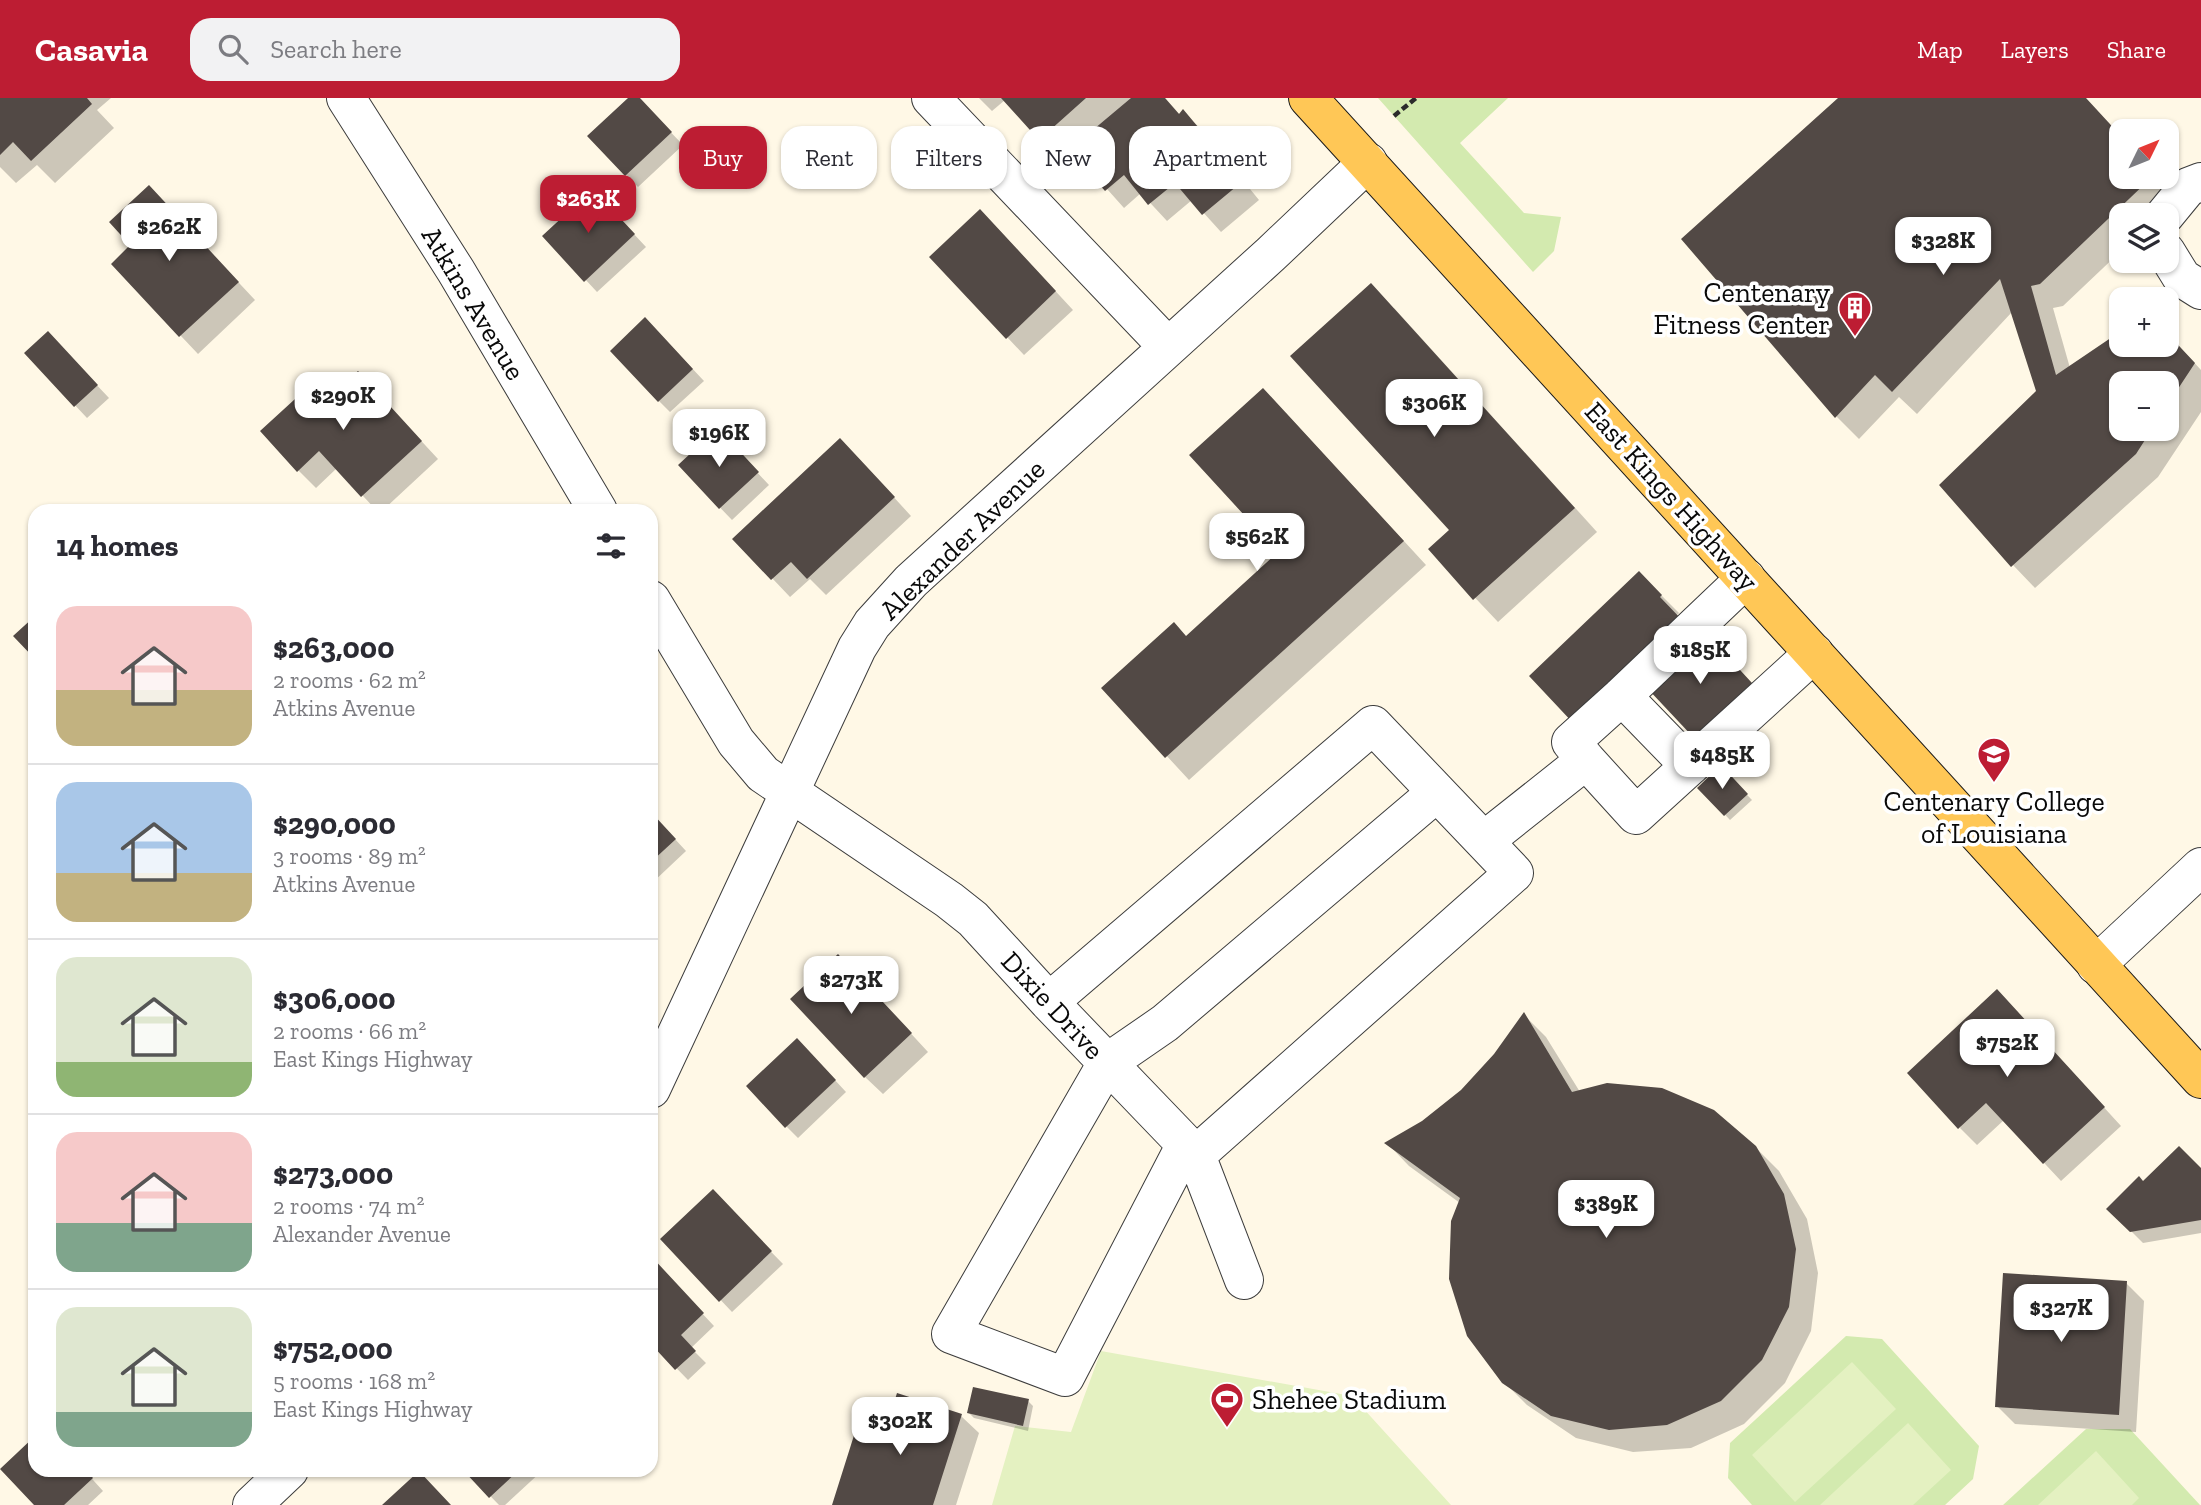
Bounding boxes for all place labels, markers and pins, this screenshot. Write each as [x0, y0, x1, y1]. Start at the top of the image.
pin: $263K [539, 176, 637, 235]
pin: $262K [120, 204, 218, 263]
pin: $328K [1894, 218, 1992, 277]
place label: Centenary Fitness Center [1653, 276, 1831, 341]
building icon: Centenary Fitness Center [1836, 289, 1874, 338]
pin: $290K [294, 372, 392, 432]
pin: $306K [1385, 380, 1483, 439]
pin: $196K [670, 410, 768, 469]
pin: $562K [1208, 514, 1306, 573]
pin: $185K [1651, 626, 1749, 686]
pin: $485K [1673, 732, 1771, 791]
school or university icon: Centenary College of Louisiana [1975, 735, 2013, 784]
place label: Centenary College of Louisiana [1883, 785, 2105, 850]
pin: $273K [802, 956, 900, 1016]
pin: $752K [1958, 1020, 2056, 1079]
pin: $389K [1557, 1180, 1655, 1240]
pin: $327K [2012, 1284, 2110, 1344]
sports icon: Shehee Stadium [1208, 1380, 1246, 1429]
place label: Shehee Stadium [1252, 1383, 1446, 1416]
pin: $302K [851, 1398, 949, 1457]

